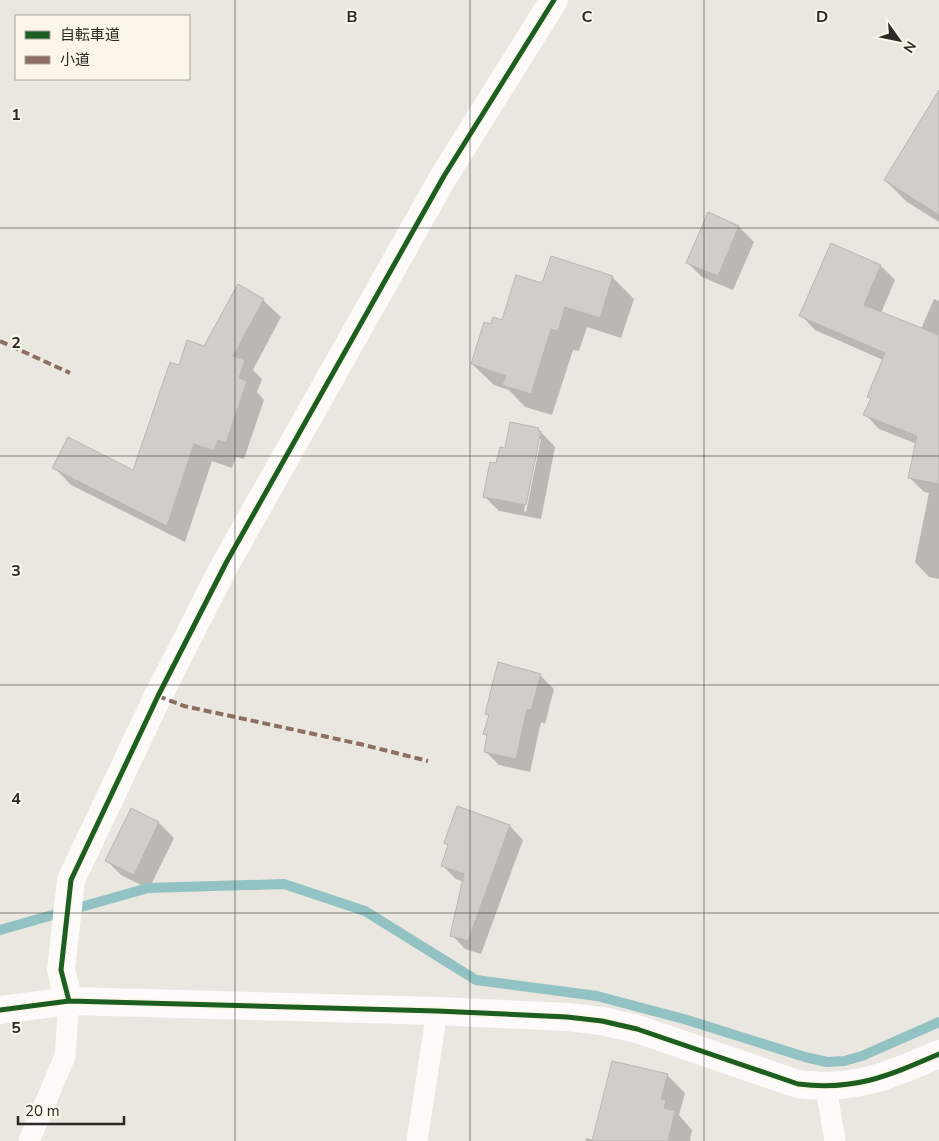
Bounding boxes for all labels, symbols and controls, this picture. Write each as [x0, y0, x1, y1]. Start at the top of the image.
text: B [346, 6, 358, 28]
text: C [582, 6, 593, 28]
text: D [816, 6, 828, 28]
legend [15, 15, 190, 80]
north arrow [874, 15, 924, 65]
text: 自転車道 [60, 25, 120, 45]
text: N [899, 37, 920, 56]
text: 小道 [60, 50, 90, 70]
text: 1 [11, 104, 21, 126]
text: 2 [11, 332, 21, 354]
text: 3 [11, 560, 21, 582]
text: 4 [11, 788, 21, 810]
text: 5 [11, 1017, 21, 1039]
scale bar [18, 1094, 124, 1126]
text: 20 m [25, 1101, 60, 1121]

